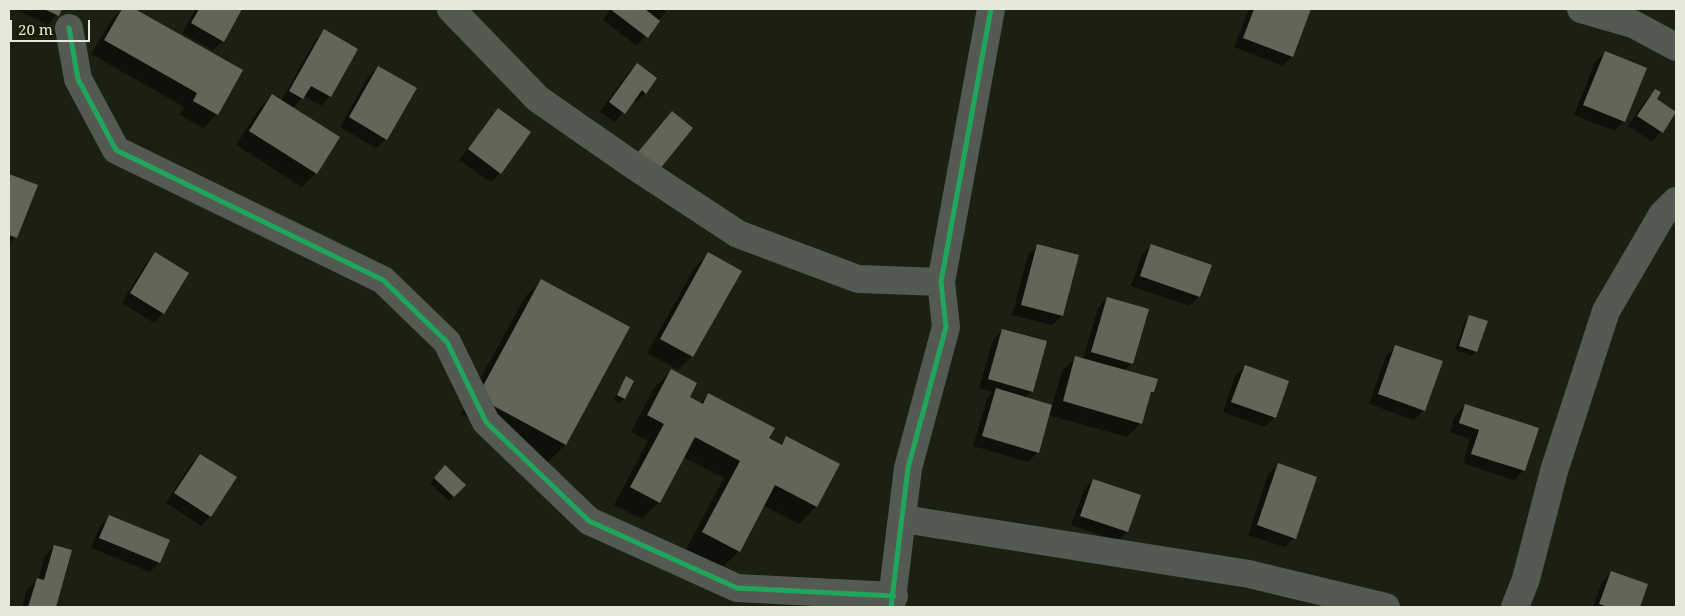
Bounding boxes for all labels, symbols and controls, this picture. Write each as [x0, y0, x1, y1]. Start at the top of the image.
scale bar [12, 10, 92, 42]
text: 20 m [18, 19, 53, 39]

